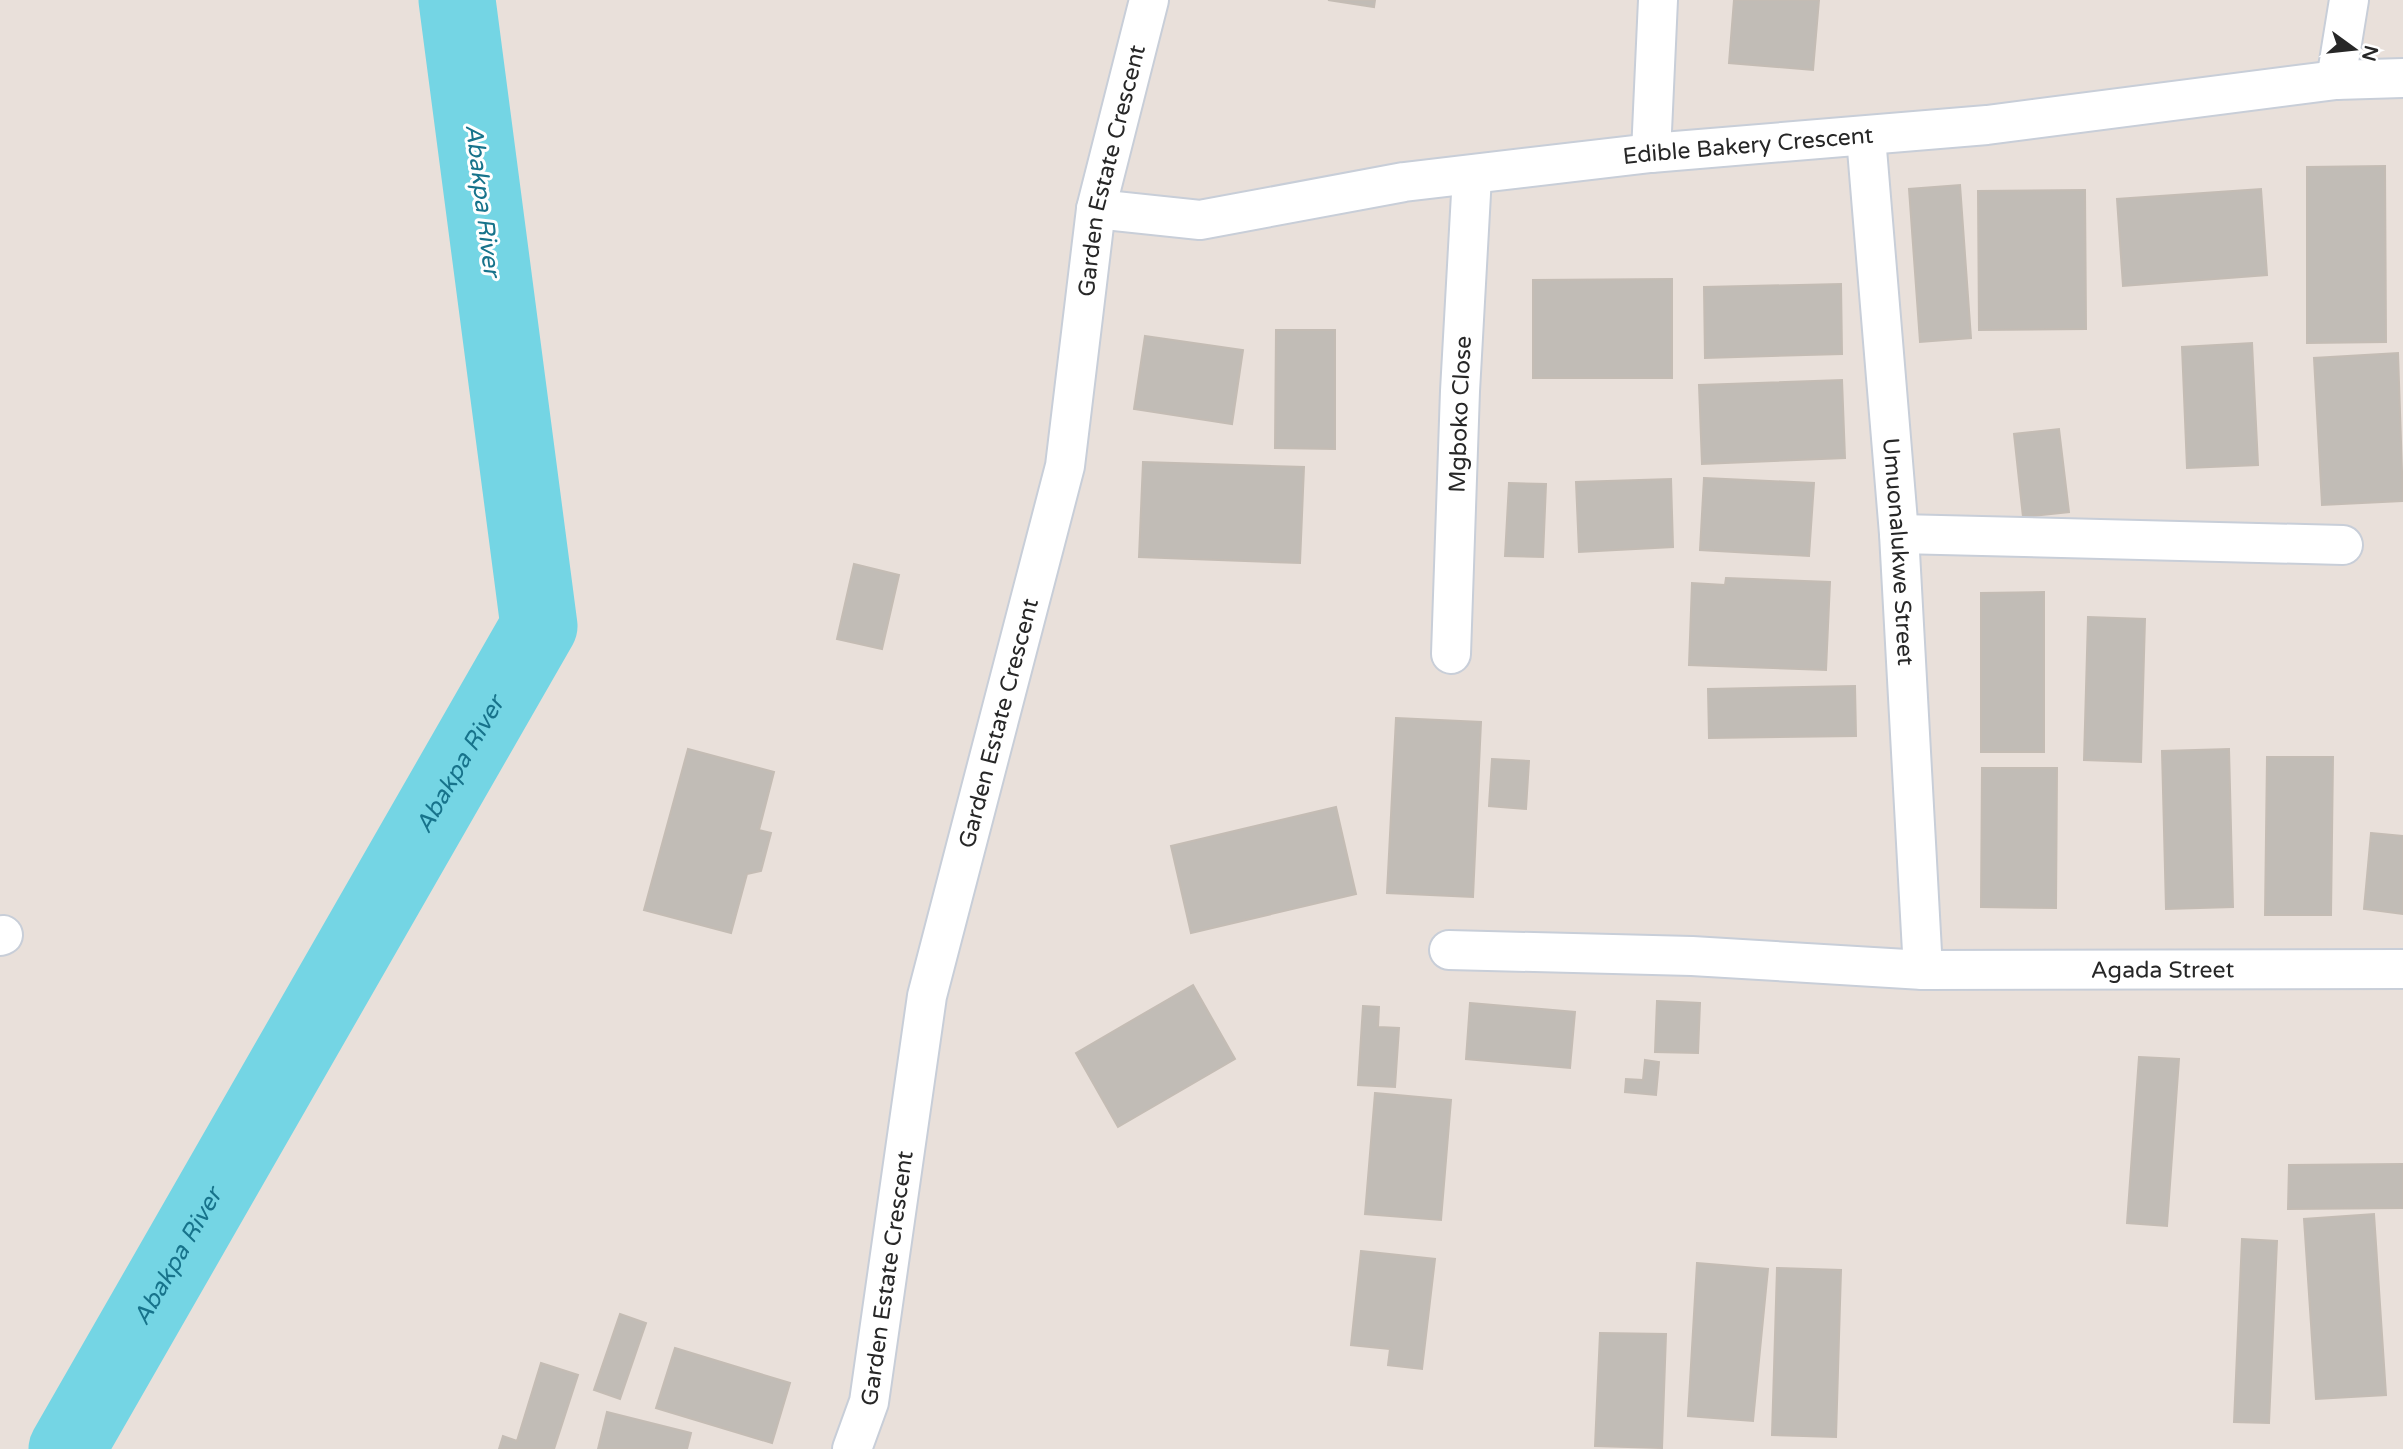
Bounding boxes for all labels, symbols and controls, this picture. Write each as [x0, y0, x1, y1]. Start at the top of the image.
north arrow [2319, 14, 2389, 84]
street label: Garden Estate Crescent [1073, 42, 1152, 298]
text: N [2357, 43, 2382, 63]
water label: Abakpa River [459, 122, 507, 280]
street label: Edible Bakery Crescent [1621, 122, 1875, 171]
street label: Mgboko Close [1444, 335, 1478, 493]
street label: Umuonalukwe Street [1876, 437, 1919, 667]
street label: Garden Estate Crescent [953, 595, 1045, 851]
water label: Abakpa River [409, 689, 512, 838]
street label: Agada Street [2091, 956, 2235, 985]
street label: Garden Estate Crescent [856, 1149, 920, 1408]
water label: Abakpa River [127, 1181, 230, 1330]

